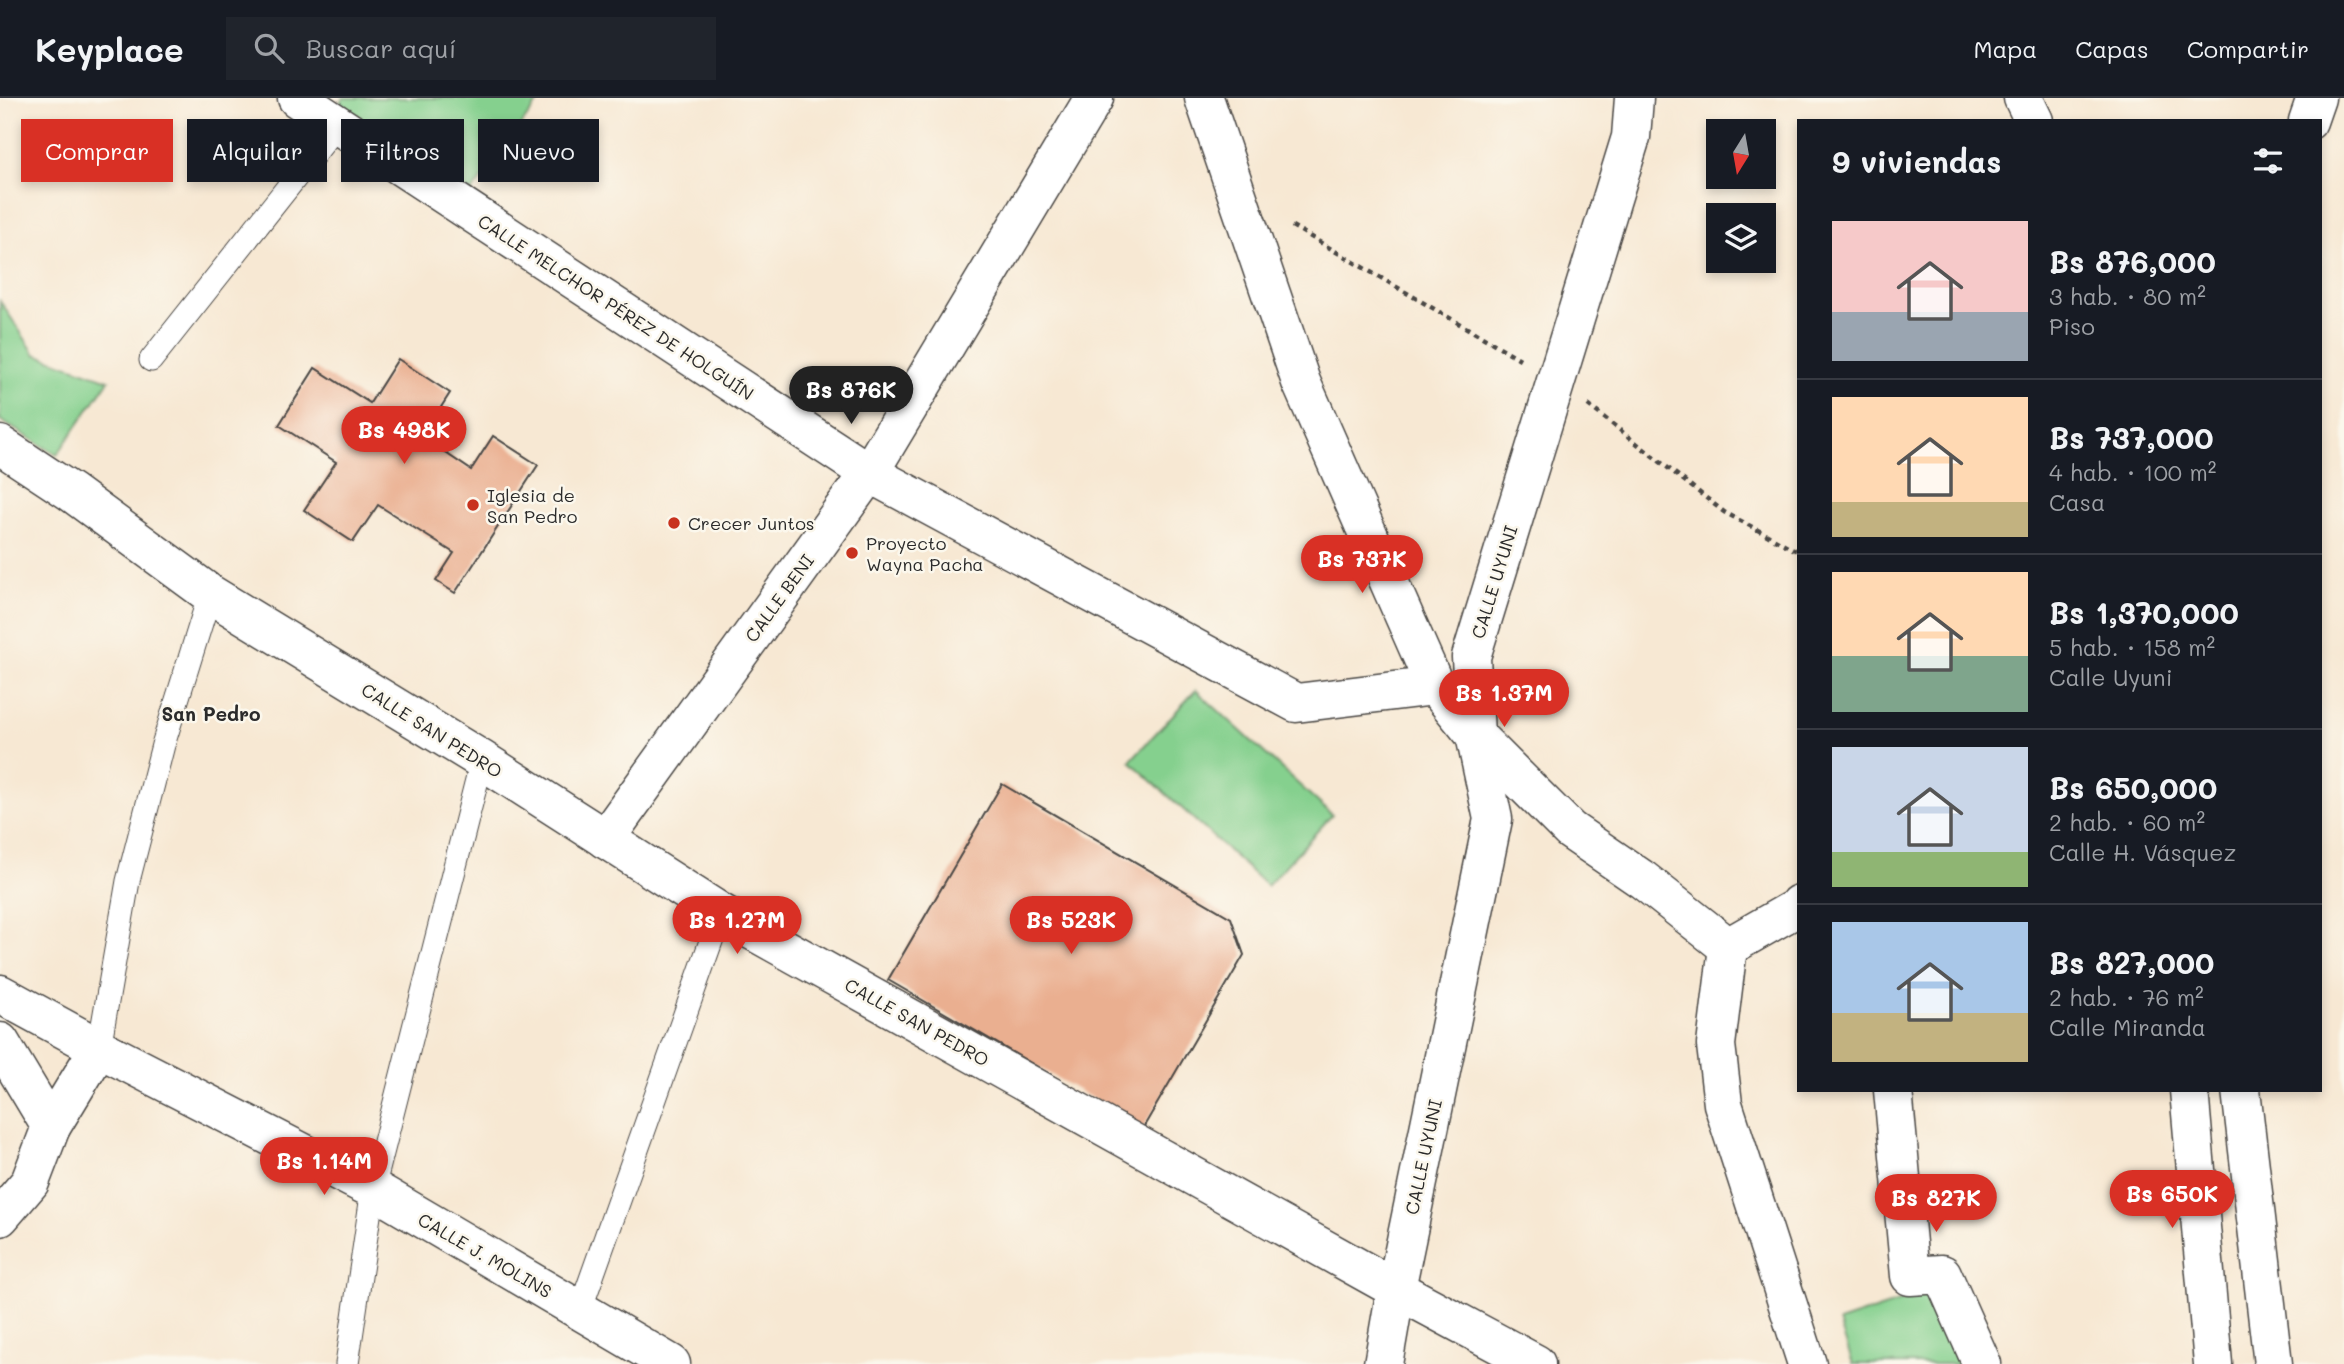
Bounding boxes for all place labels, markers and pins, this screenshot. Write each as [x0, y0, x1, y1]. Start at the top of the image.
pin: Bs 876K [786, 366, 916, 426]
pin: Bs 498K [339, 406, 469, 466]
place label: Iglesia de San Pedro [487, 483, 578, 528]
marker: Iglesia de San Pedro [465, 497, 481, 513]
place label: Crecer Juntos [688, 511, 815, 535]
marker: Crecer Juntos [666, 515, 682, 531]
place label: Proyecto Wayna Pacha [866, 531, 984, 576]
pin: Bs 737K [1297, 536, 1427, 595]
marker: Proyecto Wayna Pacha [844, 545, 860, 561]
pin: Bs 1.37M [1432, 670, 1576, 729]
pin: Bs 1.27M [665, 896, 809, 956]
pin: Bs 523K [1006, 896, 1136, 956]
pin: Bs 1.14M [252, 1138, 396, 1197]
pin: Bs 650K [2107, 1170, 2237, 1230]
pin: Bs 827K [1871, 1174, 2001, 1234]

